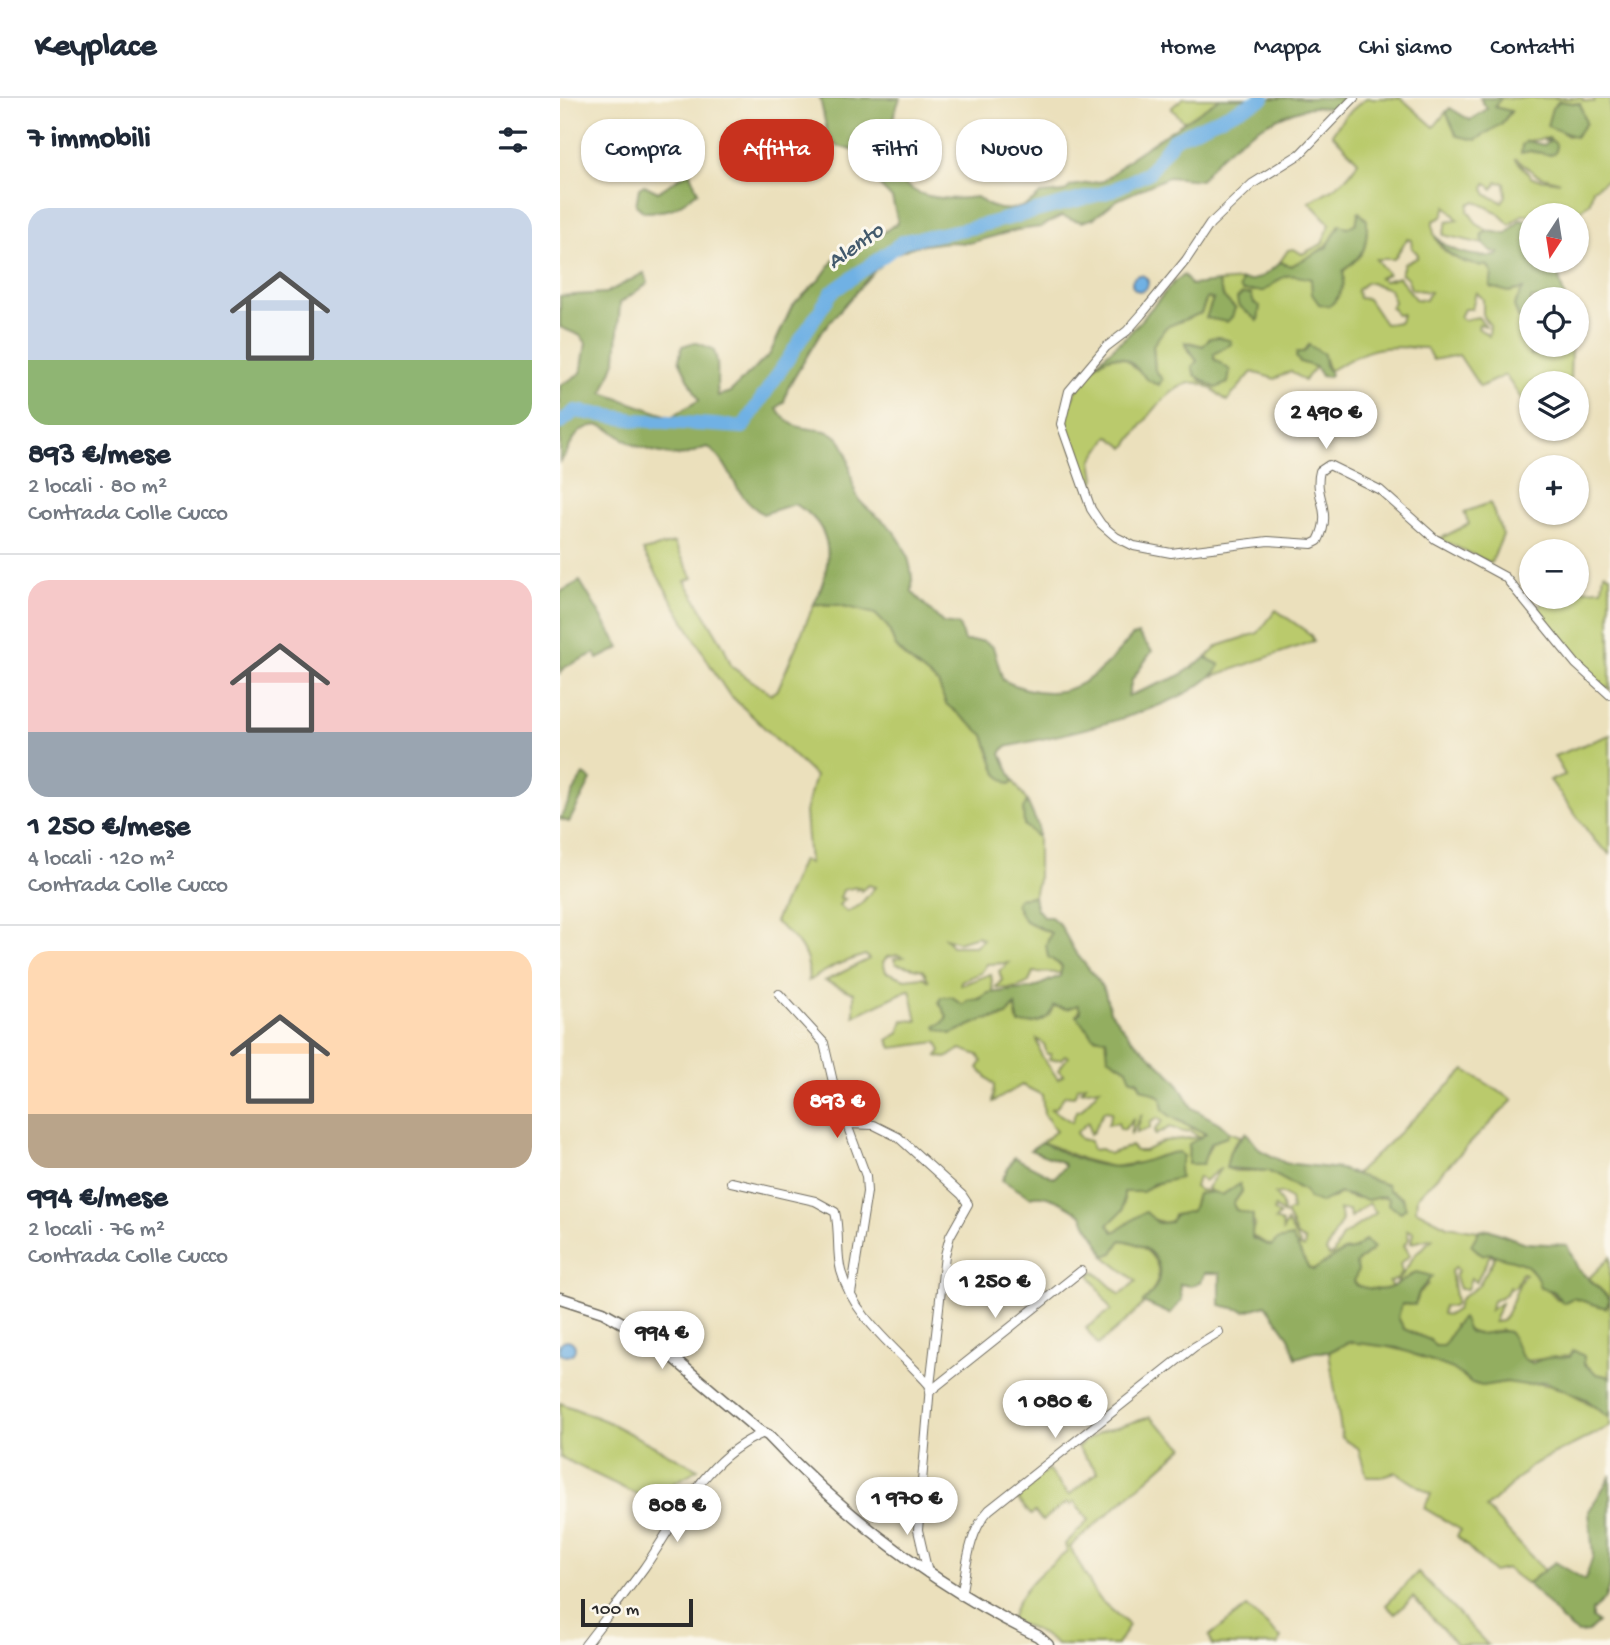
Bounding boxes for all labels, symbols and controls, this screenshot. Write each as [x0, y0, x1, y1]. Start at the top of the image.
text: Keyplace [35, 29, 157, 67]
text: Home [1160, 34, 1216, 63]
text: Mappa [1254, 34, 1321, 63]
text: Chi siamo [1359, 34, 1452, 63]
text: Contatti [1490, 34, 1575, 63]
chip: Compra [581, 119, 705, 182]
chip: Affitta [719, 119, 834, 182]
chip: Filtri [848, 119, 942, 182]
chip: Nuovo [956, 119, 1067, 182]
icon: filters [494, 121, 532, 159]
text: 7 immobili [28, 123, 151, 158]
north arrow [1519, 203, 1589, 273]
map controls [1519, 203, 1589, 609]
water label: Alento [823, 217, 890, 276]
icon: home [217, 253, 343, 379]
button: locate [1519, 287, 1589, 357]
button: layers [1519, 371, 1589, 441]
pin: 2 490 € [1261, 392, 1391, 451]
text: 2 490 € [1290, 400, 1362, 427]
text: 893 €/mese [28, 439, 171, 474]
button: + [1519, 455, 1589, 525]
text: 2 locali · 80 m² [28, 474, 167, 501]
text: Contrada Colle Cucco [28, 501, 228, 528]
button: − [1519, 539, 1589, 609]
icon: home [217, 625, 343, 751]
text: 1 250 €/mese [28, 811, 190, 846]
text: 4 locali · 120 m² [28, 846, 175, 873]
text: Contrada Colle Cucco [28, 873, 228, 900]
icon: home [217, 996, 343, 1122]
pin: 893 € [788, 1080, 886, 1140]
text: 893 € [809, 1089, 865, 1116]
text: 994 €/mese [28, 1182, 168, 1217]
text: 2 locali · 76 m² [28, 1217, 165, 1244]
text: Contrada Colle Cucco [28, 1244, 228, 1271]
pin: 1 250 € [930, 1260, 1060, 1320]
text: 1 250 € [960, 1269, 1030, 1296]
pin: 994 € [613, 1312, 711, 1371]
text: 994 € [635, 1320, 689, 1347]
pin: 1 080 € [990, 1380, 1120, 1440]
text: 1 080 € [1019, 1389, 1091, 1416]
pin: 1 970 € [842, 1478, 972, 1537]
pin: 808 € [628, 1484, 726, 1544]
text: 1 970 € [872, 1486, 942, 1513]
text: 808 € [648, 1493, 706, 1520]
scale bar [581, 1596, 693, 1628]
text: 100 m [592, 1599, 639, 1622]

